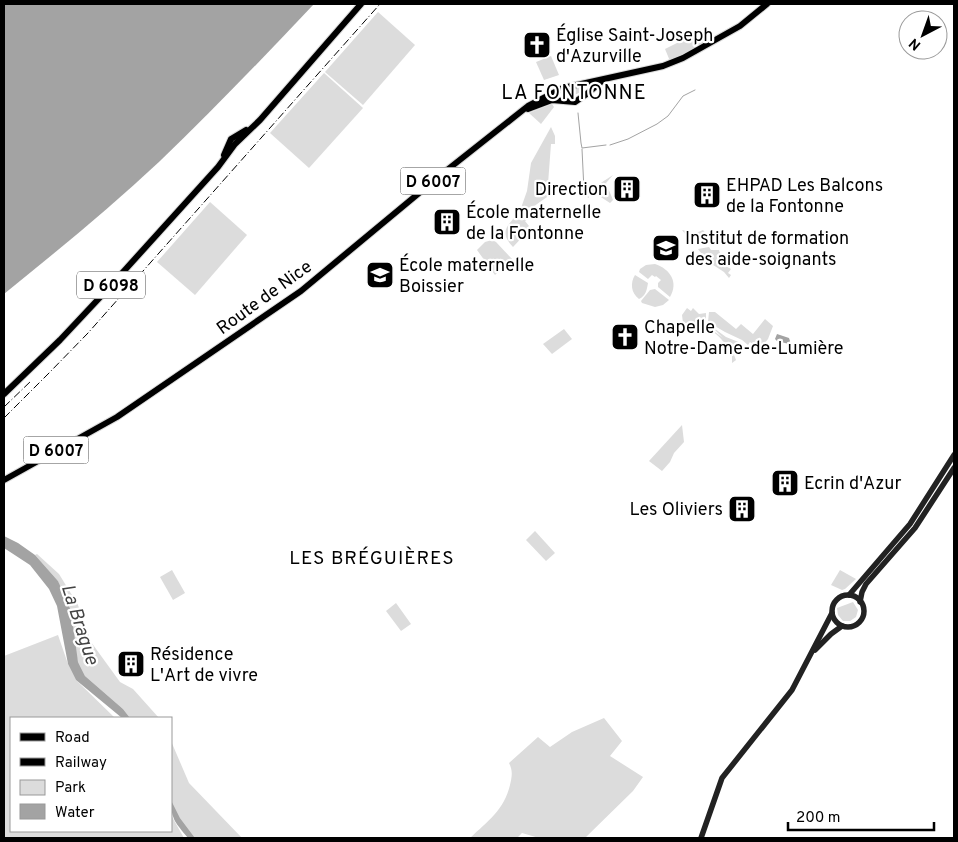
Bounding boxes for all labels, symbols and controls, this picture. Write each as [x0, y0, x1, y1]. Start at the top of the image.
north arrow [898, 10, 948, 60]
place label: Église Saint-Joseph d'Azurville [556, 23, 714, 69]
church icon: Église Saint-Joseph d'Azurville [522, 30, 552, 60]
text: N [906, 34, 925, 53]
district label: LA FONTONNE [501, 81, 647, 107]
road number: D 6007 [400, 168, 466, 195]
building icon: Direction [612, 174, 642, 204]
place label: EHPAD Les Balcons de la Fontonne [726, 175, 883, 219]
place label: Direction [535, 179, 608, 202]
building icon: EHPAD Les Balcons de la Fontonne [692, 180, 722, 210]
place label: École maternelle de la Fontonne [466, 200, 601, 246]
building icon: École maternelle de la Fontonne [432, 207, 462, 237]
place label: Institut de formation des aide-soignants [685, 228, 849, 272]
school or university icon: Institut de formation des aide-soignants [651, 233, 681, 263]
place label: École maternelle Boissier [399, 253, 534, 299]
street label: Route de Nice [213, 256, 317, 341]
school or university icon: École maternelle Boissier [365, 260, 395, 290]
road number: D 6098 [77, 272, 145, 298]
place label: Chapelle Notre-Dame-de-Lumière [644, 317, 844, 361]
church icon: Chapelle Notre-Dame-de-Lumière [610, 322, 640, 352]
road number: D 6007 [23, 436, 88, 464]
building icon: Ecrin d'Azur [770, 468, 800, 498]
place label: Ecrin d'Azur [804, 473, 902, 496]
building icon: Les Oliviers [727, 494, 757, 524]
place label: Les Oliviers [629, 499, 723, 522]
district label: LES BRÉGUIÈRES [289, 546, 455, 571]
water label: La Brague [55, 581, 103, 668]
place label: Résidence L'Art de vivre [150, 644, 258, 688]
building icon: Résidence L'Art de vivre [116, 649, 146, 679]
legend [10, 717, 172, 832]
text: Road [55, 729, 90, 748]
text: Railway [55, 754, 107, 773]
text: Park [55, 779, 86, 798]
scale bar [788, 800, 934, 832]
text: Water [55, 804, 95, 823]
text: 200 m [796, 809, 841, 828]

